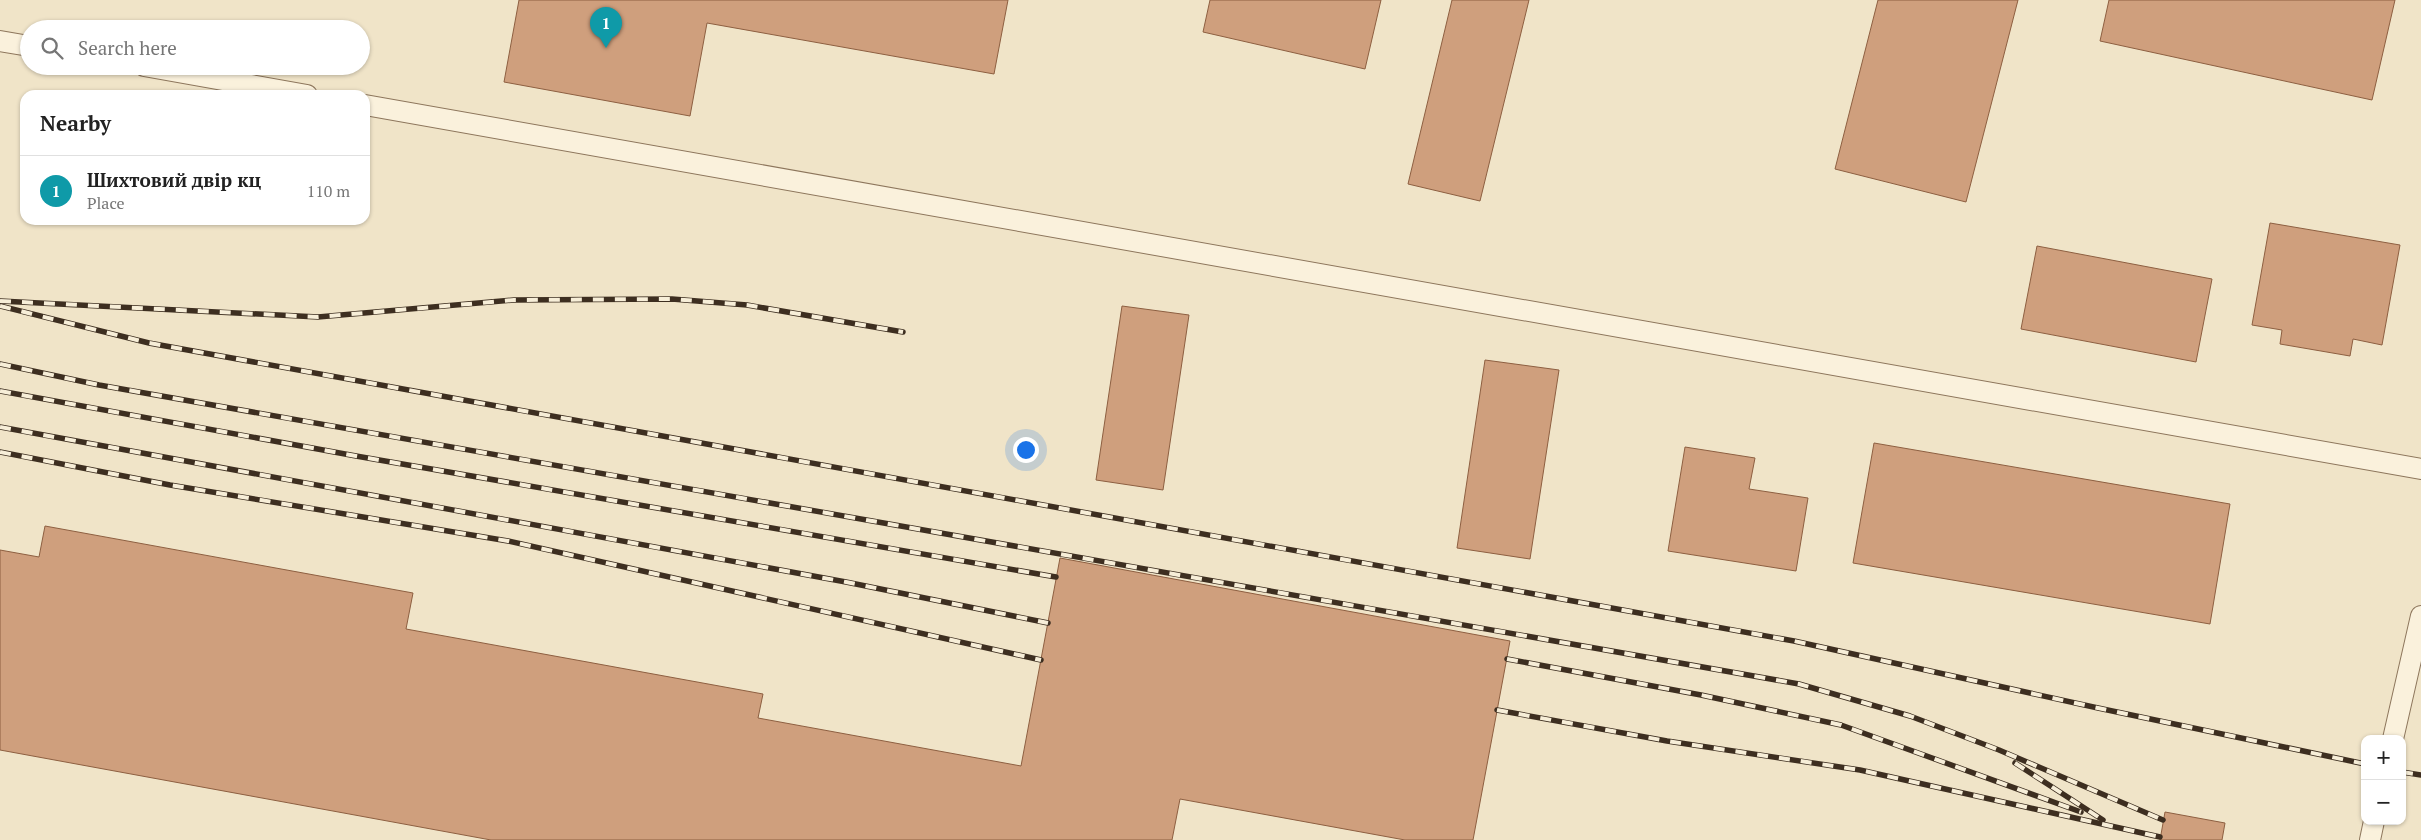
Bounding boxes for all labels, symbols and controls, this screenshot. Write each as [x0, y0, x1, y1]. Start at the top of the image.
pin: 1 [590, 7, 622, 48]
search box [20, 20, 370, 75]
icon: search [38, 34, 66, 62]
text: Search here [78, 35, 177, 60]
text: Nearby [40, 109, 111, 137]
text: Шихтовий двір кц [87, 167, 261, 192]
text: 1 [51, 180, 61, 202]
text: 110 m [307, 180, 350, 202]
text: Place [87, 192, 125, 214]
your location [1013, 437, 1039, 463]
map controls [2361, 735, 2406, 825]
button: + [2361, 735, 2406, 780]
button: − [2361, 780, 2406, 825]

